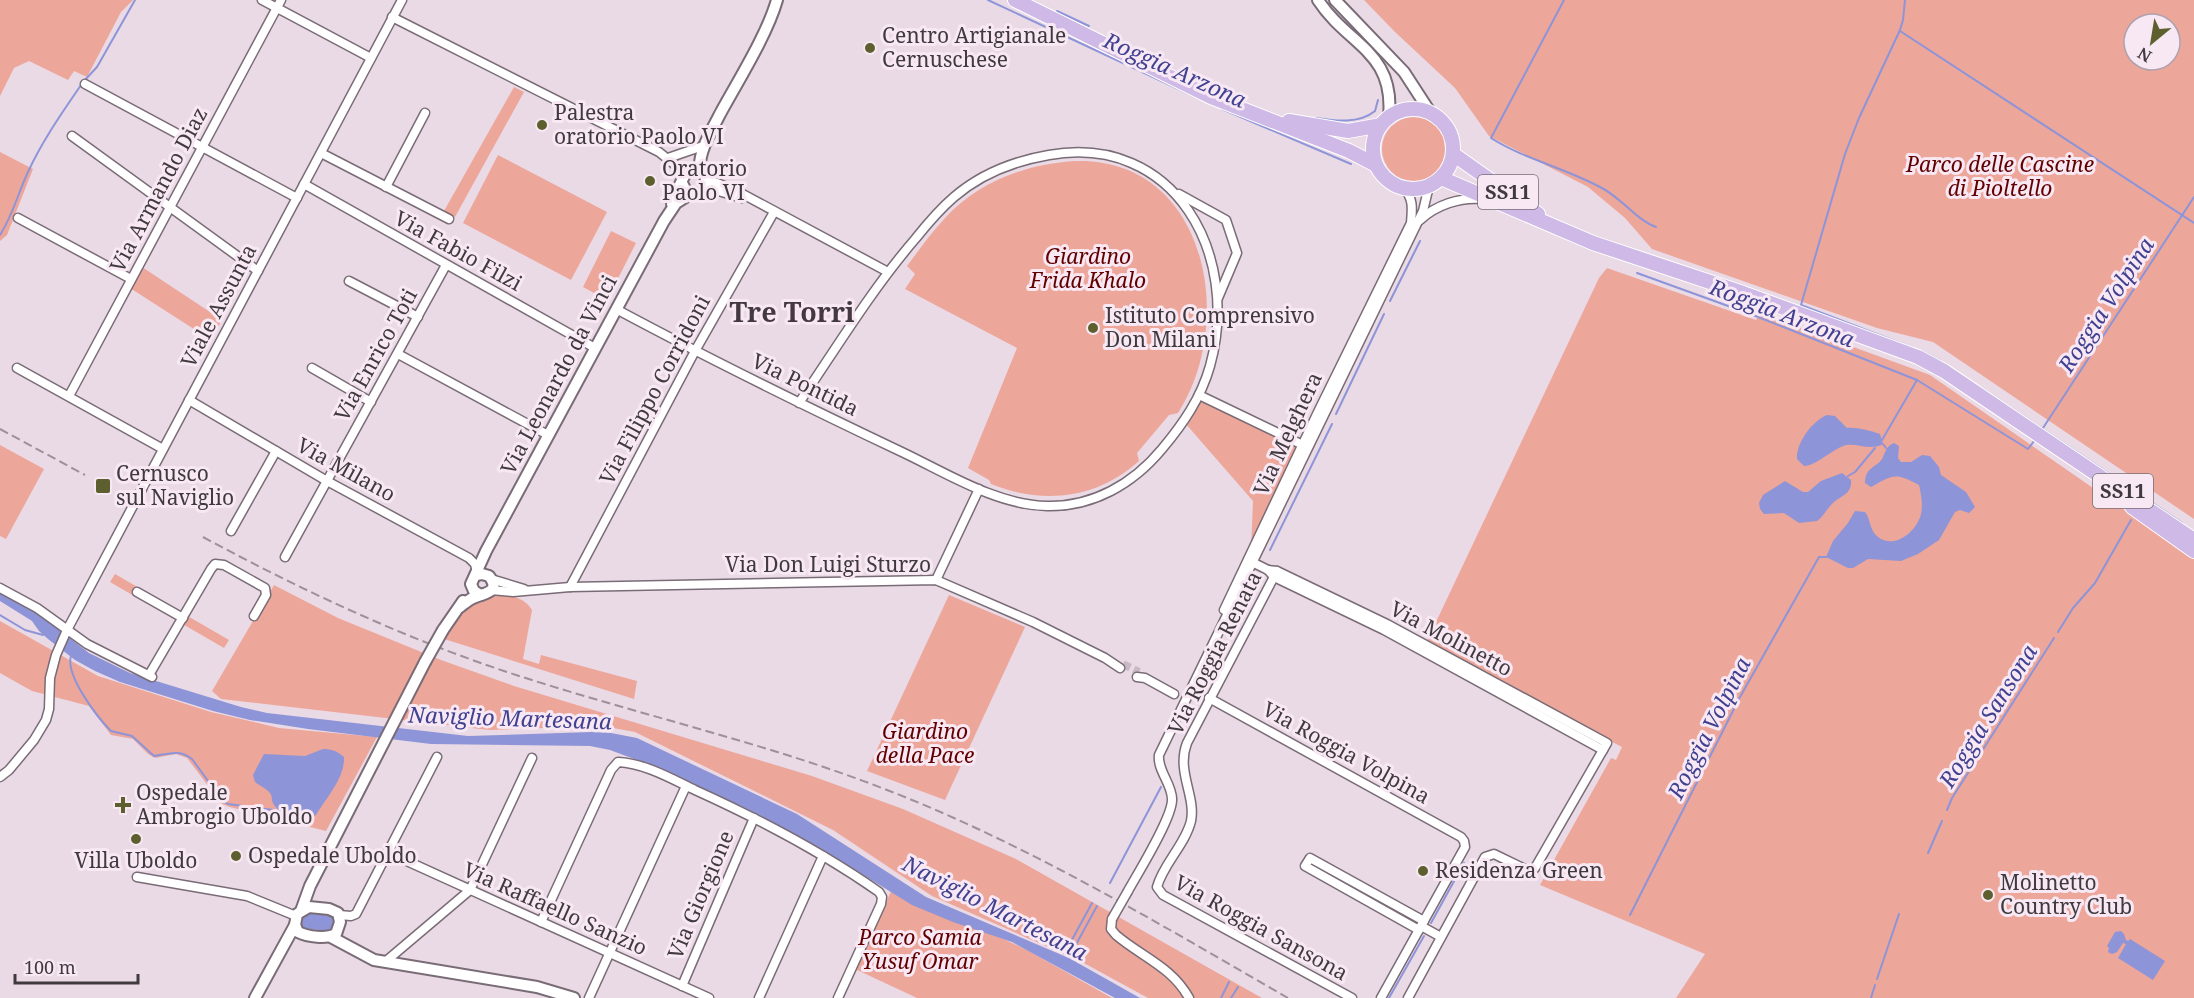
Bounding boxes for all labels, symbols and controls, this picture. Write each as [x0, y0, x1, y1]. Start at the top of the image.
north arrow [2122, 12, 2182, 72]
place label: Centro Artigianale Cernuschese [882, 21, 1066, 73]
water label: Roggia Arzona [1099, 24, 1251, 114]
marker: Centro Artigianale Cernuschese [863, 41, 877, 55]
text: N [2133, 42, 2155, 68]
place label: Palestra oratorio Paolo VI [554, 98, 724, 150]
street label: Via Armando Diaz [103, 102, 213, 277]
marker: Palestra oratorio Paolo VI [535, 118, 549, 132]
park label: Parco delle Cascine di Pioltello [1905, 150, 2094, 202]
place label: Oratorio Paolo VI [662, 154, 747, 206]
marker: Oratorio Paolo VI [643, 174, 657, 188]
road number: SS11 [1478, 175, 1538, 209]
street label: Via Fabio Filzi [390, 204, 528, 297]
water label: Roggia Volpina [2050, 231, 2160, 378]
street label: Viale Assunta [174, 239, 262, 372]
park label: Giardino Frida Khalo [1029, 242, 1146, 294]
street label: Via Leonardo da Vinci [494, 270, 623, 479]
water label: Roggia Arzona [1705, 270, 1859, 353]
street label: Via Enrico Toti [327, 283, 423, 426]
street label: Via Filippo Corridoni [592, 290, 716, 489]
district label: Tre Torri [729, 293, 855, 330]
place label: Istituto Comprensivo Don Milani [1105, 301, 1315, 353]
marker: Istituto Comprensivo Don Milani [1086, 321, 1100, 335]
street label: Via Pontida [747, 346, 863, 422]
street label: Via Melghera [1246, 367, 1328, 500]
street label: Via Milano [292, 431, 401, 508]
place label: Cernusco sul Naviglio [116, 459, 234, 511]
road number: SS11 [2093, 474, 2153, 508]
marker: Cernusco sul Naviglio [94, 477, 112, 495]
street label: Via Don Luigi Sturzo [725, 550, 931, 578]
street label: Via Roggia Renata [1161, 566, 1268, 739]
street label: Via Molinetto [1385, 594, 1518, 682]
water label: Roggia Sansona [1931, 638, 2043, 794]
water label: Roggia Volpina [1659, 651, 1757, 804]
street label: Via Roggia Volpina [1258, 695, 1435, 810]
water label: Naviglio Martesana [407, 698, 612, 736]
park label: Giardino della Pace [876, 717, 974, 769]
place label: Ospedale Ambrogio Uboldo [136, 778, 313, 830]
marker: Ospedale Ambrogio Uboldo [114, 796, 132, 814]
street label: Via Giorgione [660, 826, 740, 963]
marker: Villa Uboldo [129, 832, 143, 846]
place label: Ospedale Uboldo [248, 841, 417, 869]
place label: Villa Uboldo [75, 846, 197, 874]
water label: Naviglio Martesana [897, 847, 1093, 967]
marker: Ospedale Uboldo [229, 849, 243, 863]
street label: Via Raffaello Sanzio [459, 855, 652, 961]
place label: Residenza Green [1435, 856, 1603, 884]
marker: Residenza Green [1416, 864, 1430, 878]
street label: Via Roggia Sansona [1170, 868, 1353, 986]
place label: Molinetto Country Club [2000, 868, 2132, 920]
marker: Molinetto Country Club [1981, 888, 1995, 902]
park label: Parco Samia Yusuf Omar [857, 923, 982, 975]
scale bar [15, 947, 138, 985]
text: 100 m [24, 955, 76, 979]

